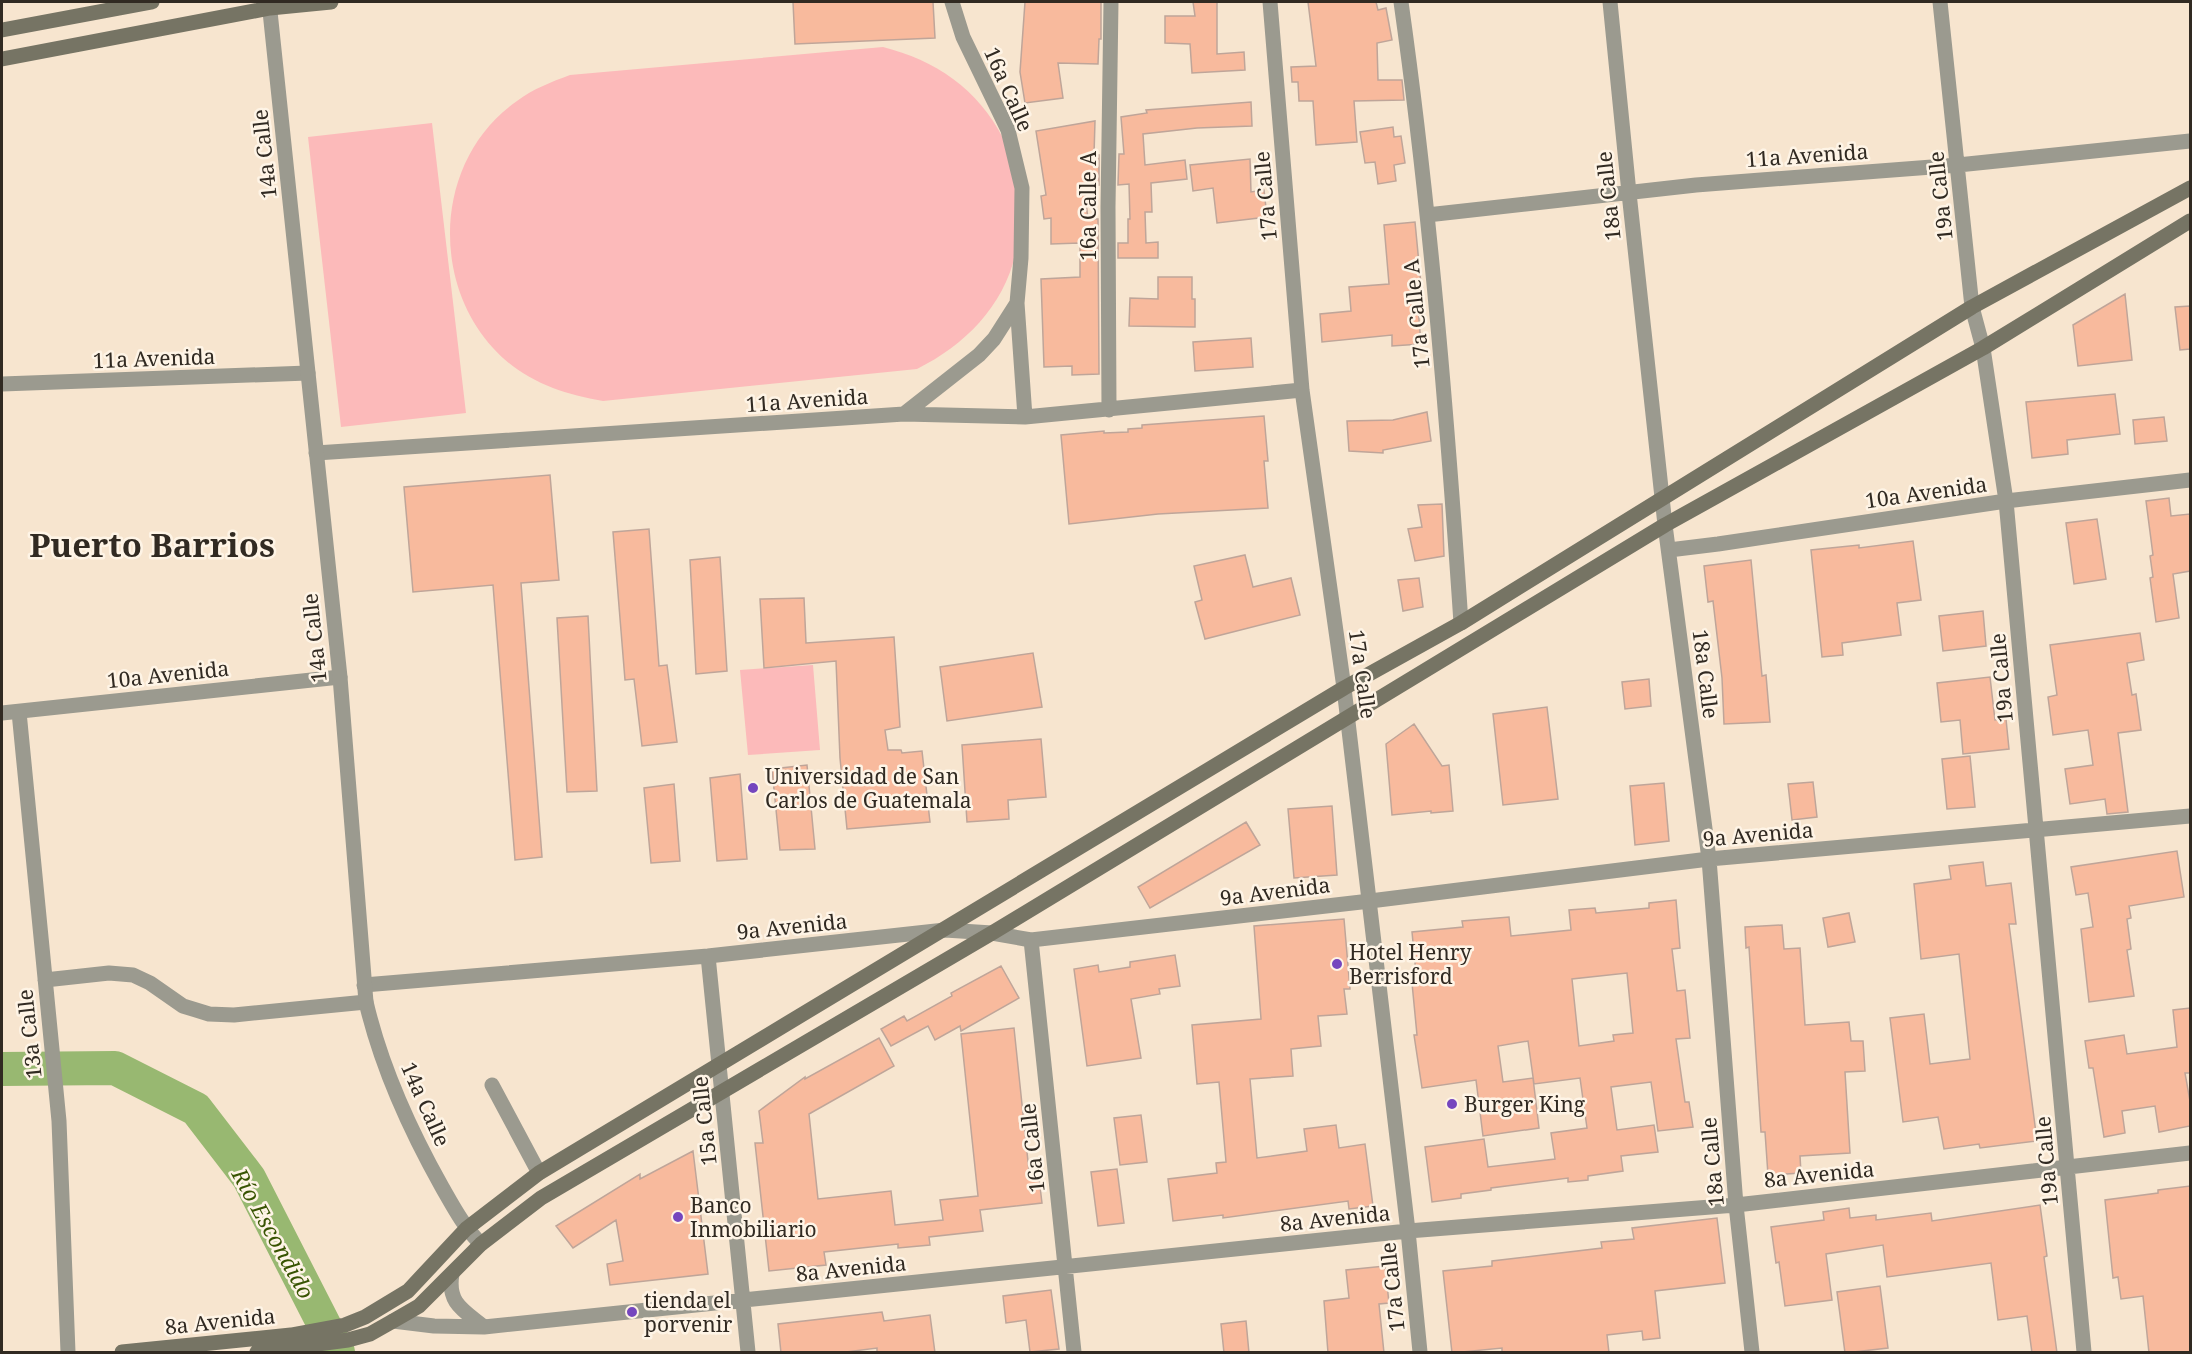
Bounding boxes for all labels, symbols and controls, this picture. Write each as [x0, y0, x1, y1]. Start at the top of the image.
street label: 16a Calle [978, 42, 1040, 136]
street label: 14a Calle [245, 108, 283, 200]
street label: 11a Avenida [1745, 137, 1869, 173]
street label: 17a Calle [1247, 150, 1283, 242]
street label: 18a Calle [1589, 150, 1627, 242]
street label: 19a Calle [1921, 150, 1959, 242]
street label: 16a Calle A [1074, 151, 1102, 261]
street label: 17a Calle A [1396, 258, 1436, 370]
street label: 11a Avenida [92, 342, 216, 374]
street label: 11a Avenida [745, 382, 869, 418]
street label: 10a Avenida [1863, 470, 1989, 514]
district label: Puerto Barrios [29, 522, 275, 567]
street label: 14a Calle [295, 592, 333, 684]
street label: 17a Calle [1343, 628, 1383, 720]
street label: 18a Calle [1687, 628, 1725, 720]
street label: 19a Calle [1983, 632, 2019, 724]
street label: 10a Avenida [106, 654, 230, 694]
place label: Universidad de San Carlos de Guatemala [765, 762, 972, 814]
marker: Universidad de San Carlos de Guatemala [746, 781, 760, 795]
street label: 9a Avenida [1702, 815, 1814, 853]
street label: 9a Avenida [1218, 870, 1332, 912]
street label: 9a Avenida [735, 906, 849, 946]
place label: Hotel Henry Berrisford [1349, 938, 1472, 990]
marker: Hotel Henry Berrisford [1330, 957, 1344, 971]
street label: 13a Calle [10, 988, 48, 1080]
street label: 14a Calle [395, 1057, 457, 1151]
street label: 15a Calle [685, 1075, 723, 1167]
place label: Burger King [1464, 1090, 1586, 1118]
marker: Burger King [1445, 1097, 1459, 1111]
street label: 16a Calle [1013, 1102, 1051, 1194]
street label: 19a Calle [2028, 1115, 2064, 1207]
street label: 18a Calle [1694, 1116, 1730, 1208]
street label: 8a Avenida [1762, 1154, 1876, 1194]
water label: Río Escondido [225, 1161, 322, 1304]
place label: Banco Inmobiliario [690, 1191, 817, 1243]
street label: 8a Avenida [1278, 1198, 1392, 1238]
marker: Banco Inmobiliario [671, 1210, 685, 1224]
street label: 17a Calle [1373, 1241, 1411, 1333]
street label: 8a Avenida [794, 1248, 908, 1288]
place label: tienda el porvenir [644, 1286, 733, 1338]
street label: 8a Avenida [163, 1301, 277, 1341]
marker: tienda el porvenir [625, 1305, 639, 1319]

